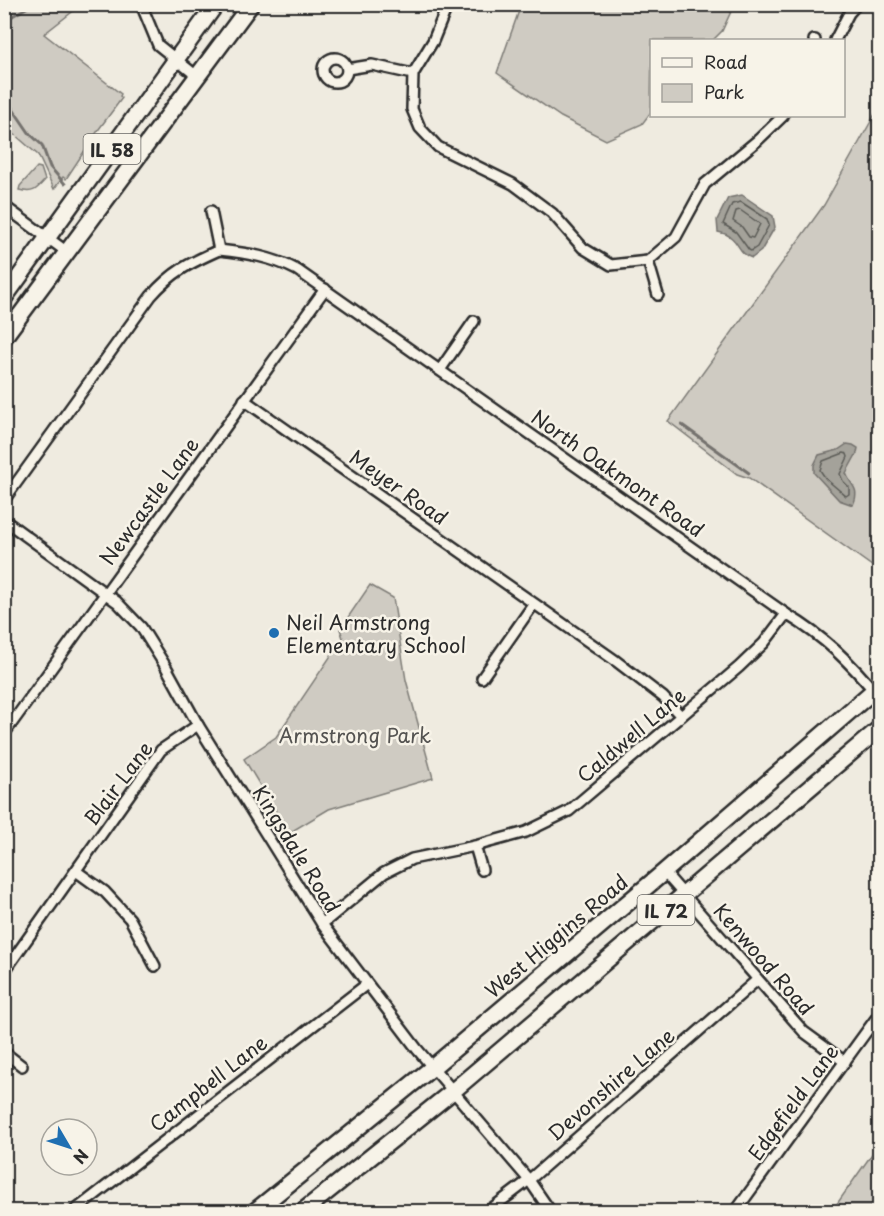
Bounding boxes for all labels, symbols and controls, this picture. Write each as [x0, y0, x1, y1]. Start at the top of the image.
legend [650, 39, 845, 117]
text: Road [704, 48, 748, 75]
text: Park [704, 78, 744, 105]
road number: IL 58 [84, 134, 140, 164]
street label: North Oakmont Road [525, 402, 711, 544]
street label: Newcastle Lane [92, 431, 206, 571]
street label: Meyer Road [344, 442, 454, 532]
place label: Neil Armstrong Elementary School [286, 607, 466, 660]
marker: Neil Armstrong Elementary School [267, 626, 281, 640]
street label: Caldwell Lane [570, 680, 692, 790]
park label: Armstrong Park [279, 720, 431, 750]
street label: Blair Lane [76, 735, 160, 831]
street label: Kingsdale Road [246, 779, 348, 919]
street label: West Higgins Road [478, 867, 634, 1005]
road number: IL 72 [638, 895, 694, 925]
street label: Kenwood Road [707, 896, 821, 1022]
street label: Devonshire Lane [541, 1020, 681, 1148]
street label: Campbell Lane [143, 1027, 273, 1139]
street label: Edgefield Lane [740, 1038, 846, 1166]
north arrow [39, 1117, 99, 1177]
text: N [68, 1145, 95, 1170]

